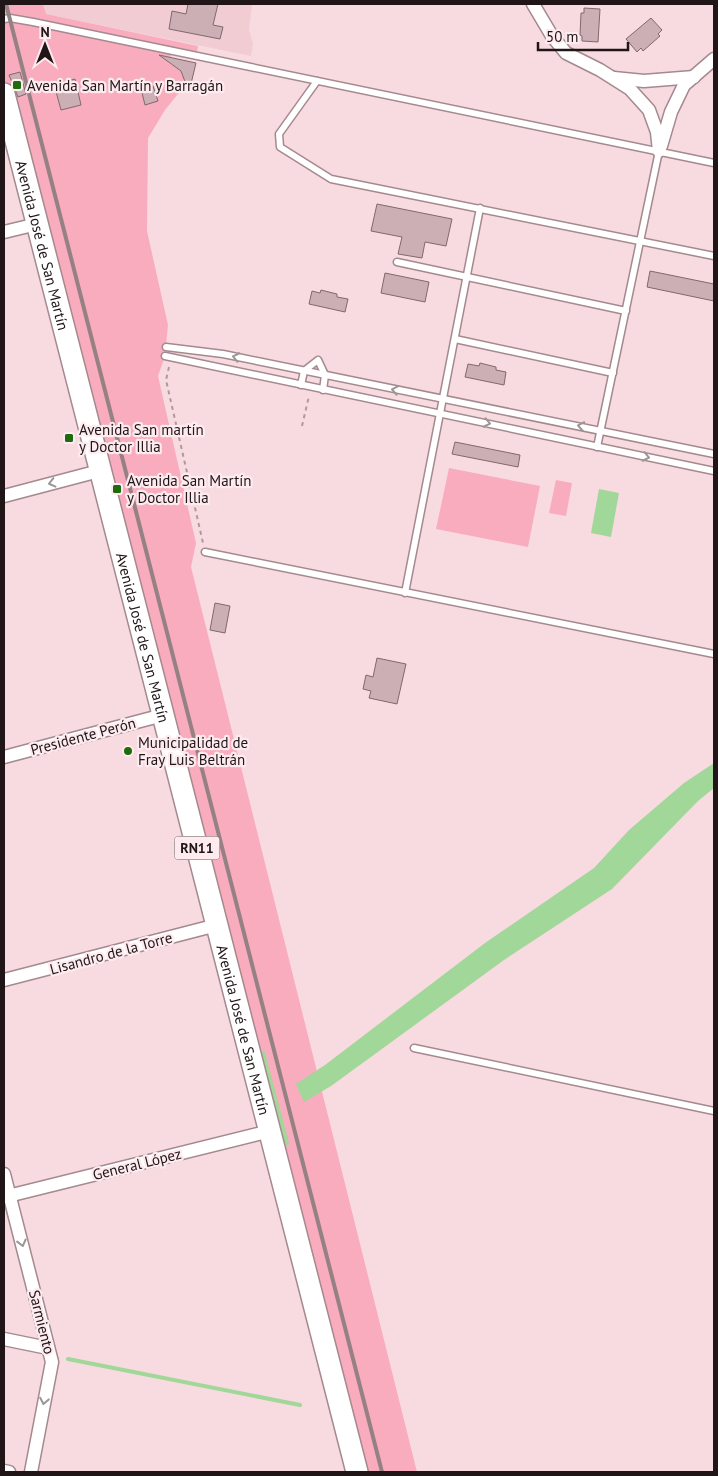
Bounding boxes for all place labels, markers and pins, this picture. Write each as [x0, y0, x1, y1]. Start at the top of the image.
place label: Avenida San Martín y Barragán [27, 76, 223, 95]
marker: Avenida San Martín y Barragán [11, 79, 23, 91]
place label: Avenida San martín y Doctor Illia [79, 420, 204, 456]
marker: Avenida San martín y Doctor Illia [63, 432, 75, 444]
place label: Avenida San Martín y Doctor Illia [127, 471, 251, 507]
marker: Avenida San Martín y Doctor Illia [111, 483, 123, 495]
place label: Municipalidad de Fray Luis Beltrán [138, 733, 248, 769]
marker: Municipalidad de Fray Luis Beltrán [122, 745, 134, 757]

